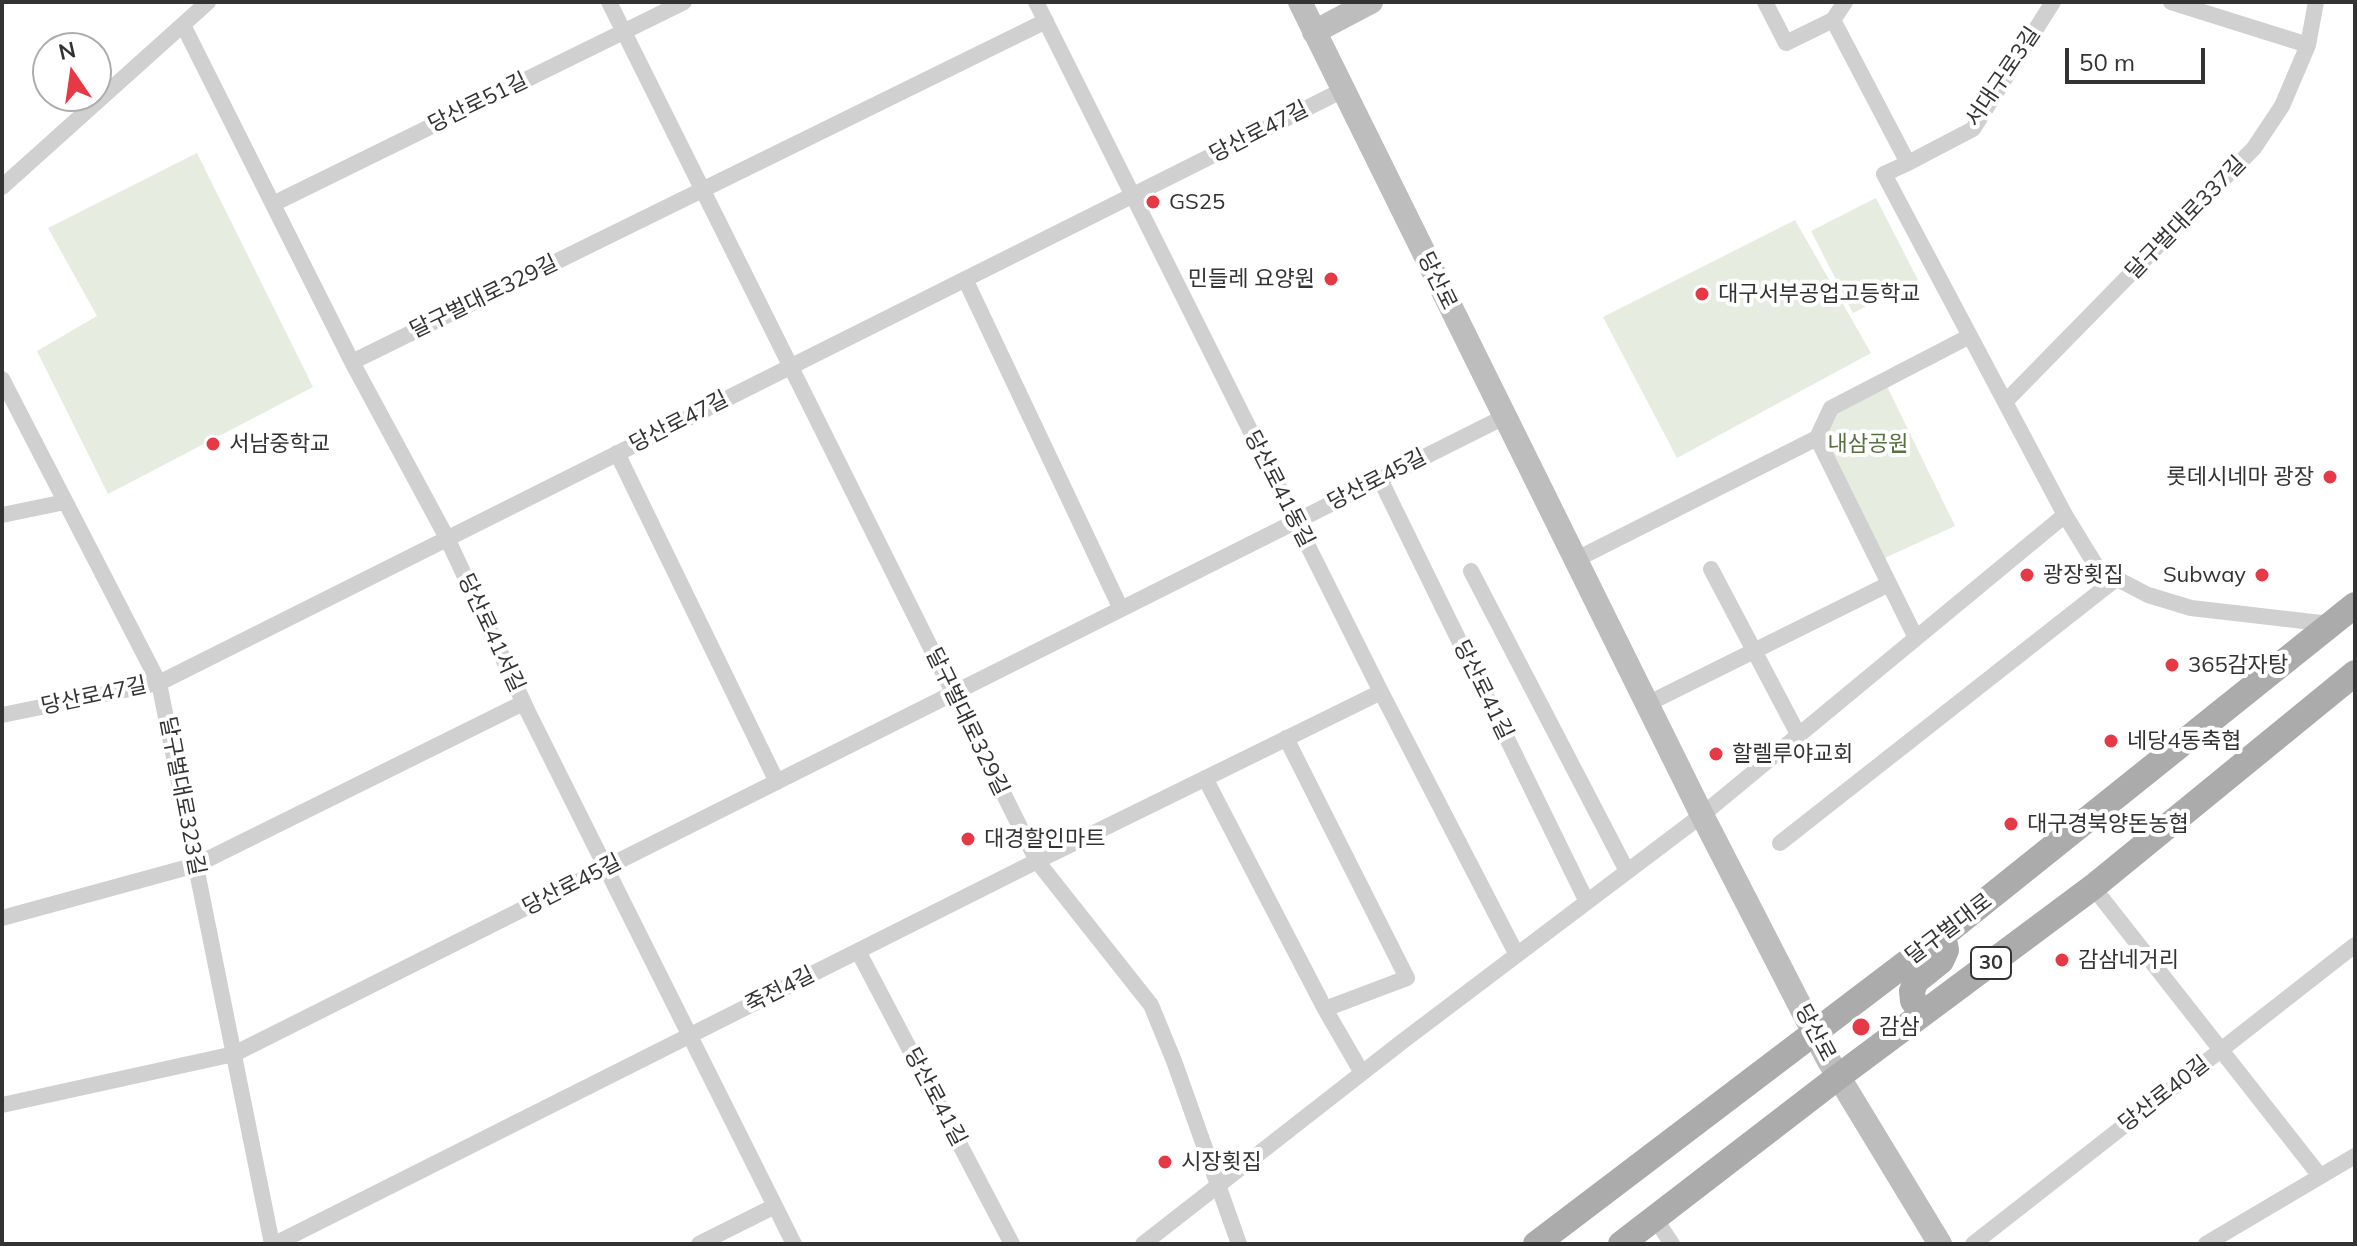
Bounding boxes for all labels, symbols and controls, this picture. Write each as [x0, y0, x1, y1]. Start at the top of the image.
street label: 서대구로3길 [1960, 22, 2046, 132]
north arrow [32, 32, 112, 112]
scale bar [2069, 32, 2209, 82]
text: N [56, 35, 78, 66]
text: 50 m [2079, 47, 2135, 77]
street label: 당산로51길 [424, 68, 532, 138]
street label: 당산로47길 [1205, 96, 1313, 168]
street label: 달구벌대로337길 [2121, 151, 2251, 285]
place label: GS25 [1169, 189, 1225, 215]
marker: GS25 [1144, 193, 1162, 211]
street label: 당산로 [1412, 248, 1462, 314]
street label: 달구벌대로329길 [406, 250, 562, 344]
place label: 민들레 요양원 [1188, 266, 1315, 292]
marker: 민들레 요양원 [1322, 270, 1340, 288]
place label: 대구서부공업고등학교 [1718, 281, 1920, 307]
marker: 대구서부공업고등학교 [1693, 285, 1711, 303]
street label: 당산로47길 [625, 386, 733, 458]
street label: 당산로41동길 [1238, 426, 1320, 552]
place label: 서남중학교 [229, 431, 330, 457]
park label: 내삼공원 [1828, 431, 1908, 457]
marker: 서남중학교 [204, 435, 222, 453]
street label: 당산로45길 [1323, 444, 1431, 516]
place label: 롯데시네마 광장 [2167, 464, 2314, 490]
marker: 롯데시네마 광장 [2321, 468, 2339, 486]
place label: 광장횟집 [2043, 562, 2124, 588]
place label: Subway [2163, 562, 2246, 588]
marker: 광장횟집 [2018, 566, 2036, 584]
marker: Subway [2253, 566, 2271, 584]
street label: 당산로41서길 [452, 570, 530, 696]
street label: 당산로41길 [1448, 636, 1518, 744]
street label: 달구벌대로329길 [920, 644, 1014, 800]
place label: 365감자탕 [2188, 652, 2288, 678]
marker: 365감자탕 [2163, 656, 2181, 674]
street label: 당산로47길 [39, 672, 149, 720]
street label: 달구벌대로323길 [154, 714, 210, 878]
place label: 네당4동축협 [2127, 728, 2241, 754]
marker: 네당4동축협 [2102, 732, 2120, 750]
place label: 할렐루야교회 [1732, 741, 1853, 767]
marker: 할렐루야교회 [1707, 745, 1725, 763]
place label: 대구경북양돈농협 [2027, 811, 2189, 837]
marker: 대구경북양돈농협 [2002, 815, 2020, 833]
place label: 대경할인마트 [984, 826, 1105, 852]
marker: 대경할인마트 [959, 830, 977, 848]
street label: 당산로45길 [518, 849, 626, 921]
street label: 달구벌대로 [1901, 888, 1997, 970]
road number: 30 [1971, 947, 2011, 979]
place label: 감삼네거리 [2078, 947, 2179, 973]
marker: 감삼네거리 [2053, 951, 2071, 969]
street label: 죽전4길 [741, 961, 819, 1019]
street label: 당산로 [1789, 1000, 1841, 1066]
place label: 감삼 [1879, 1014, 1919, 1040]
marker: 감삼 [1850, 1016, 1872, 1038]
street label: 당산로41길 [898, 1043, 972, 1151]
street label: 당산로40길 [2114, 1051, 2214, 1137]
place label: 시장횟집 [1181, 1149, 1262, 1175]
marker: 시장횟집 [1156, 1153, 1174, 1171]

